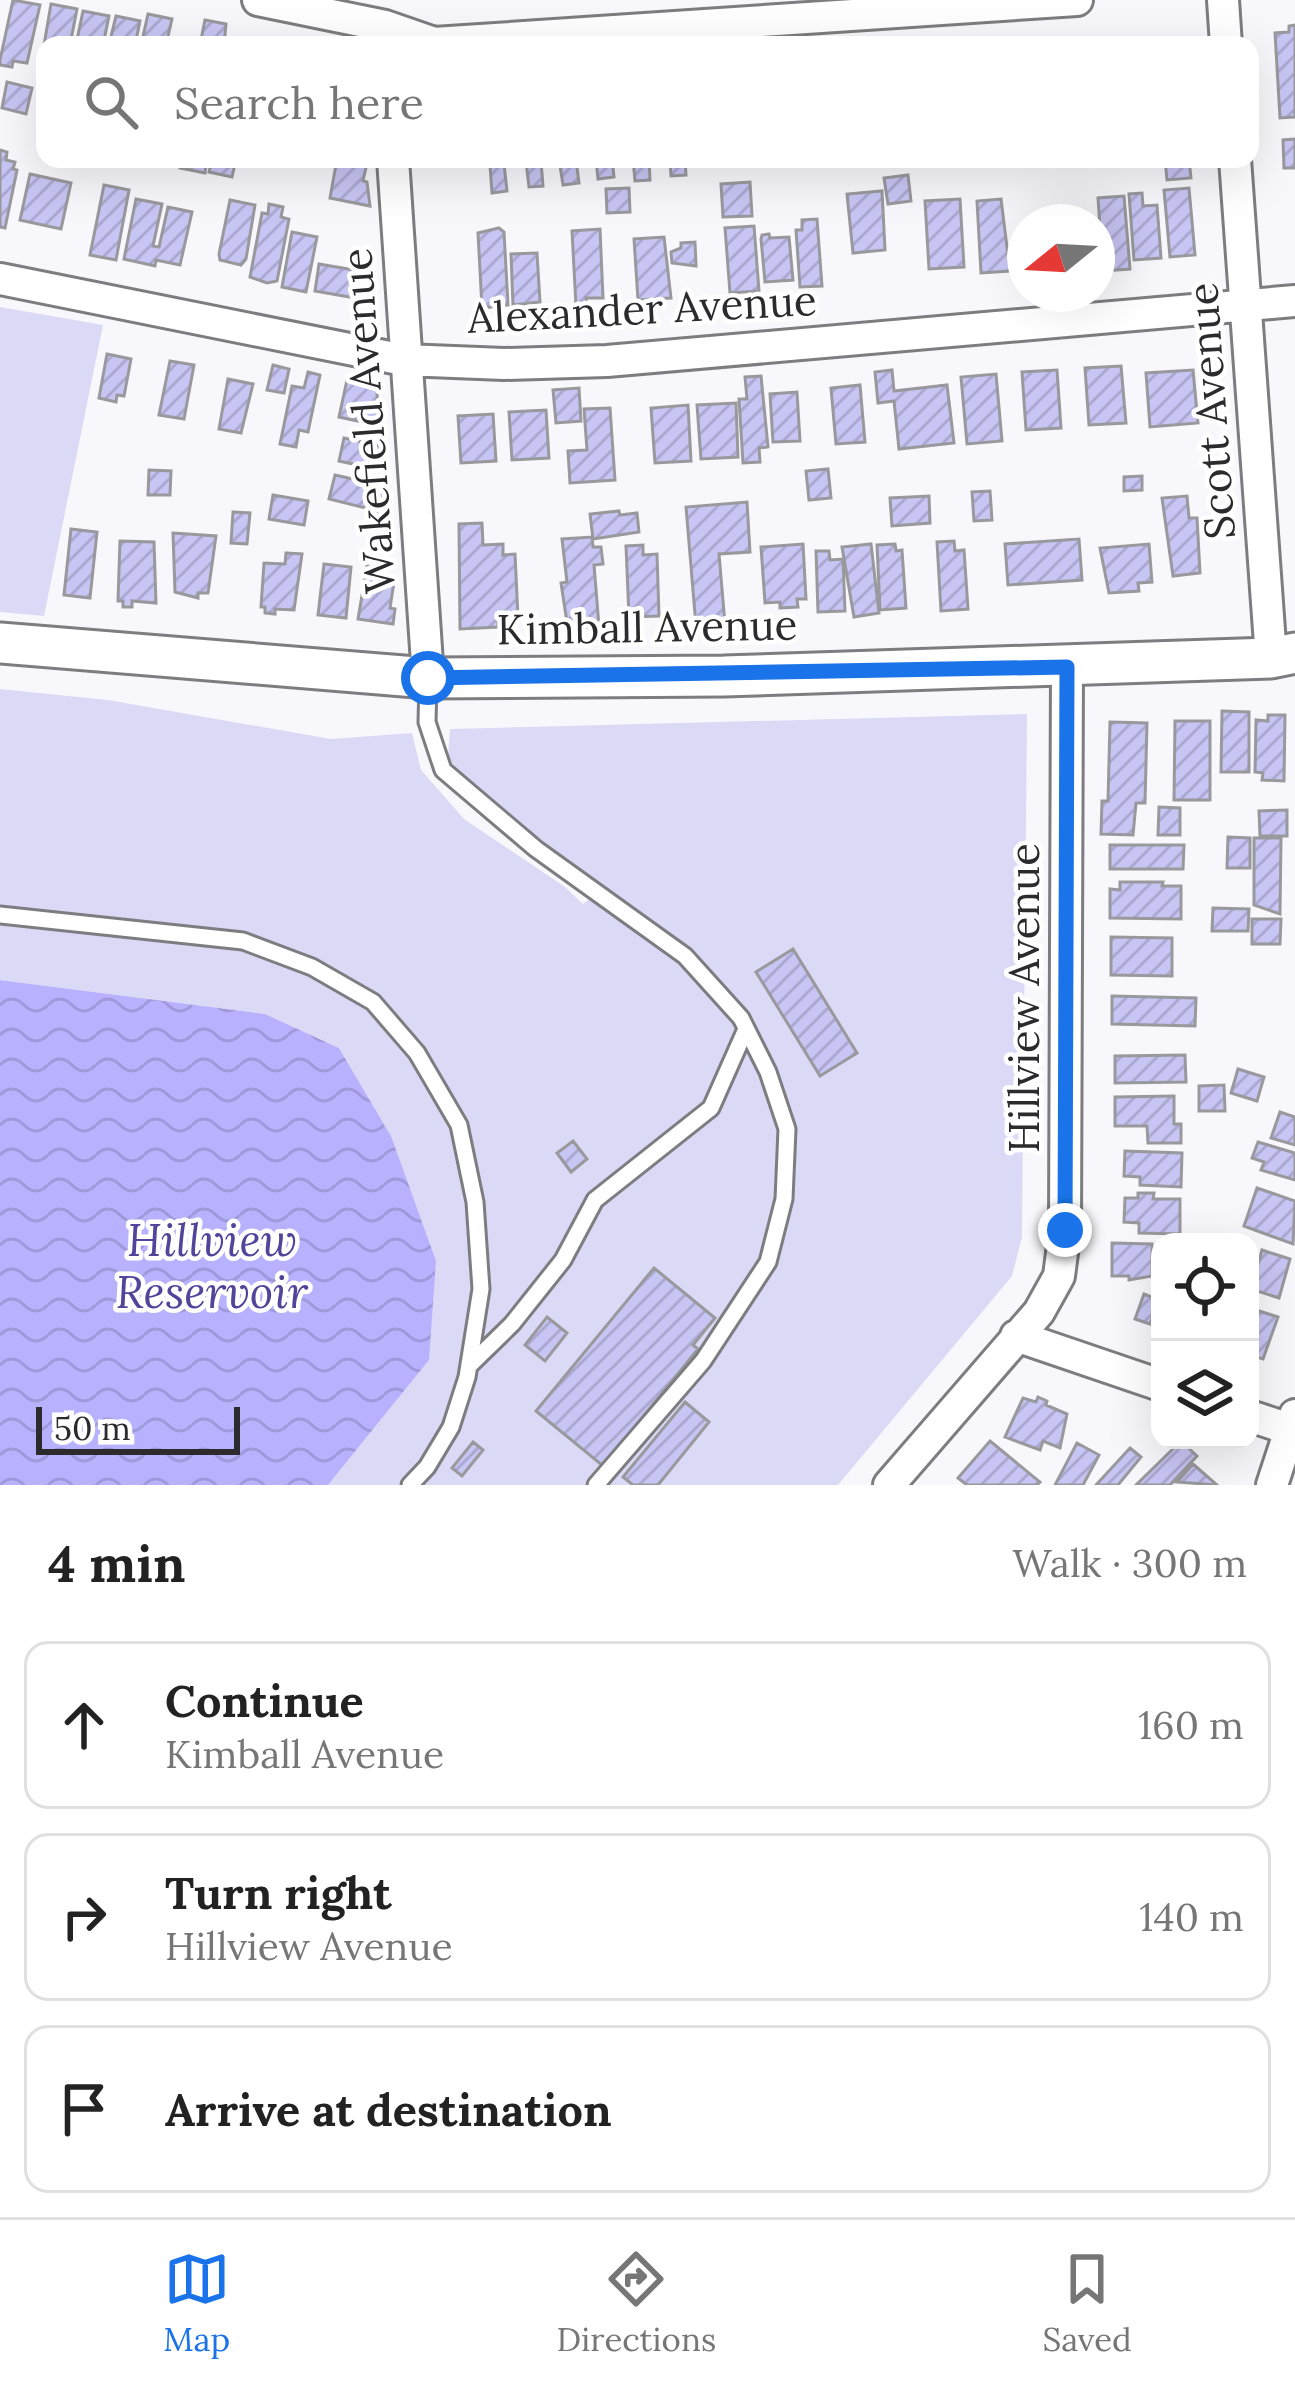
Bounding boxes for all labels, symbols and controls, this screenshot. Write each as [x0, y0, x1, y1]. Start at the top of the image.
search box [36, 36, 1259, 168]
icon: search [78, 69, 144, 135]
text: Search here [174, 74, 424, 131]
north arrow [1007, 204, 1115, 312]
street label: Wakefield Avenue [329, 247, 407, 595]
street label: Alexander Avenue [465, 273, 818, 345]
street label: Scott Avenue [1175, 281, 1247, 541]
street label: Kimball Avenue [496, 597, 798, 657]
route start [401, 651, 455, 705]
street label: Hillview Avenue [997, 843, 1051, 1153]
route end [1038, 1203, 1092, 1257]
water label: Hillview Reservoir [116, 1211, 309, 1320]
map controls [1151, 1233, 1259, 1449]
button: locate [1151, 1233, 1259, 1341]
button: layers [1151, 1341, 1259, 1449]
scale bar [36, 1401, 240, 1454]
text: 50 m [54, 1407, 131, 1449]
text: 4 min [48, 1531, 185, 1596]
text: Walk · 300 m [1012, 1538, 1247, 1588]
text: Continue [165, 1672, 364, 1729]
icon: ahead [51, 1692, 117, 1758]
text: 160 m [1138, 1700, 1244, 1750]
text: Kimball Avenue [165, 1729, 444, 1779]
text: Turn right [165, 1864, 392, 1921]
icon: right [51, 1884, 117, 1950]
text: 140 m [1139, 1892, 1244, 1942]
text: Hillview Avenue [165, 1921, 453, 1971]
icon: arrive [51, 2076, 117, 2142]
text: Arrive at destination [165, 2081, 612, 2138]
tab: Map [163, 2246, 230, 2360]
tab: Directions [557, 2246, 716, 2360]
tab: Saved [1043, 2246, 1132, 2360]

